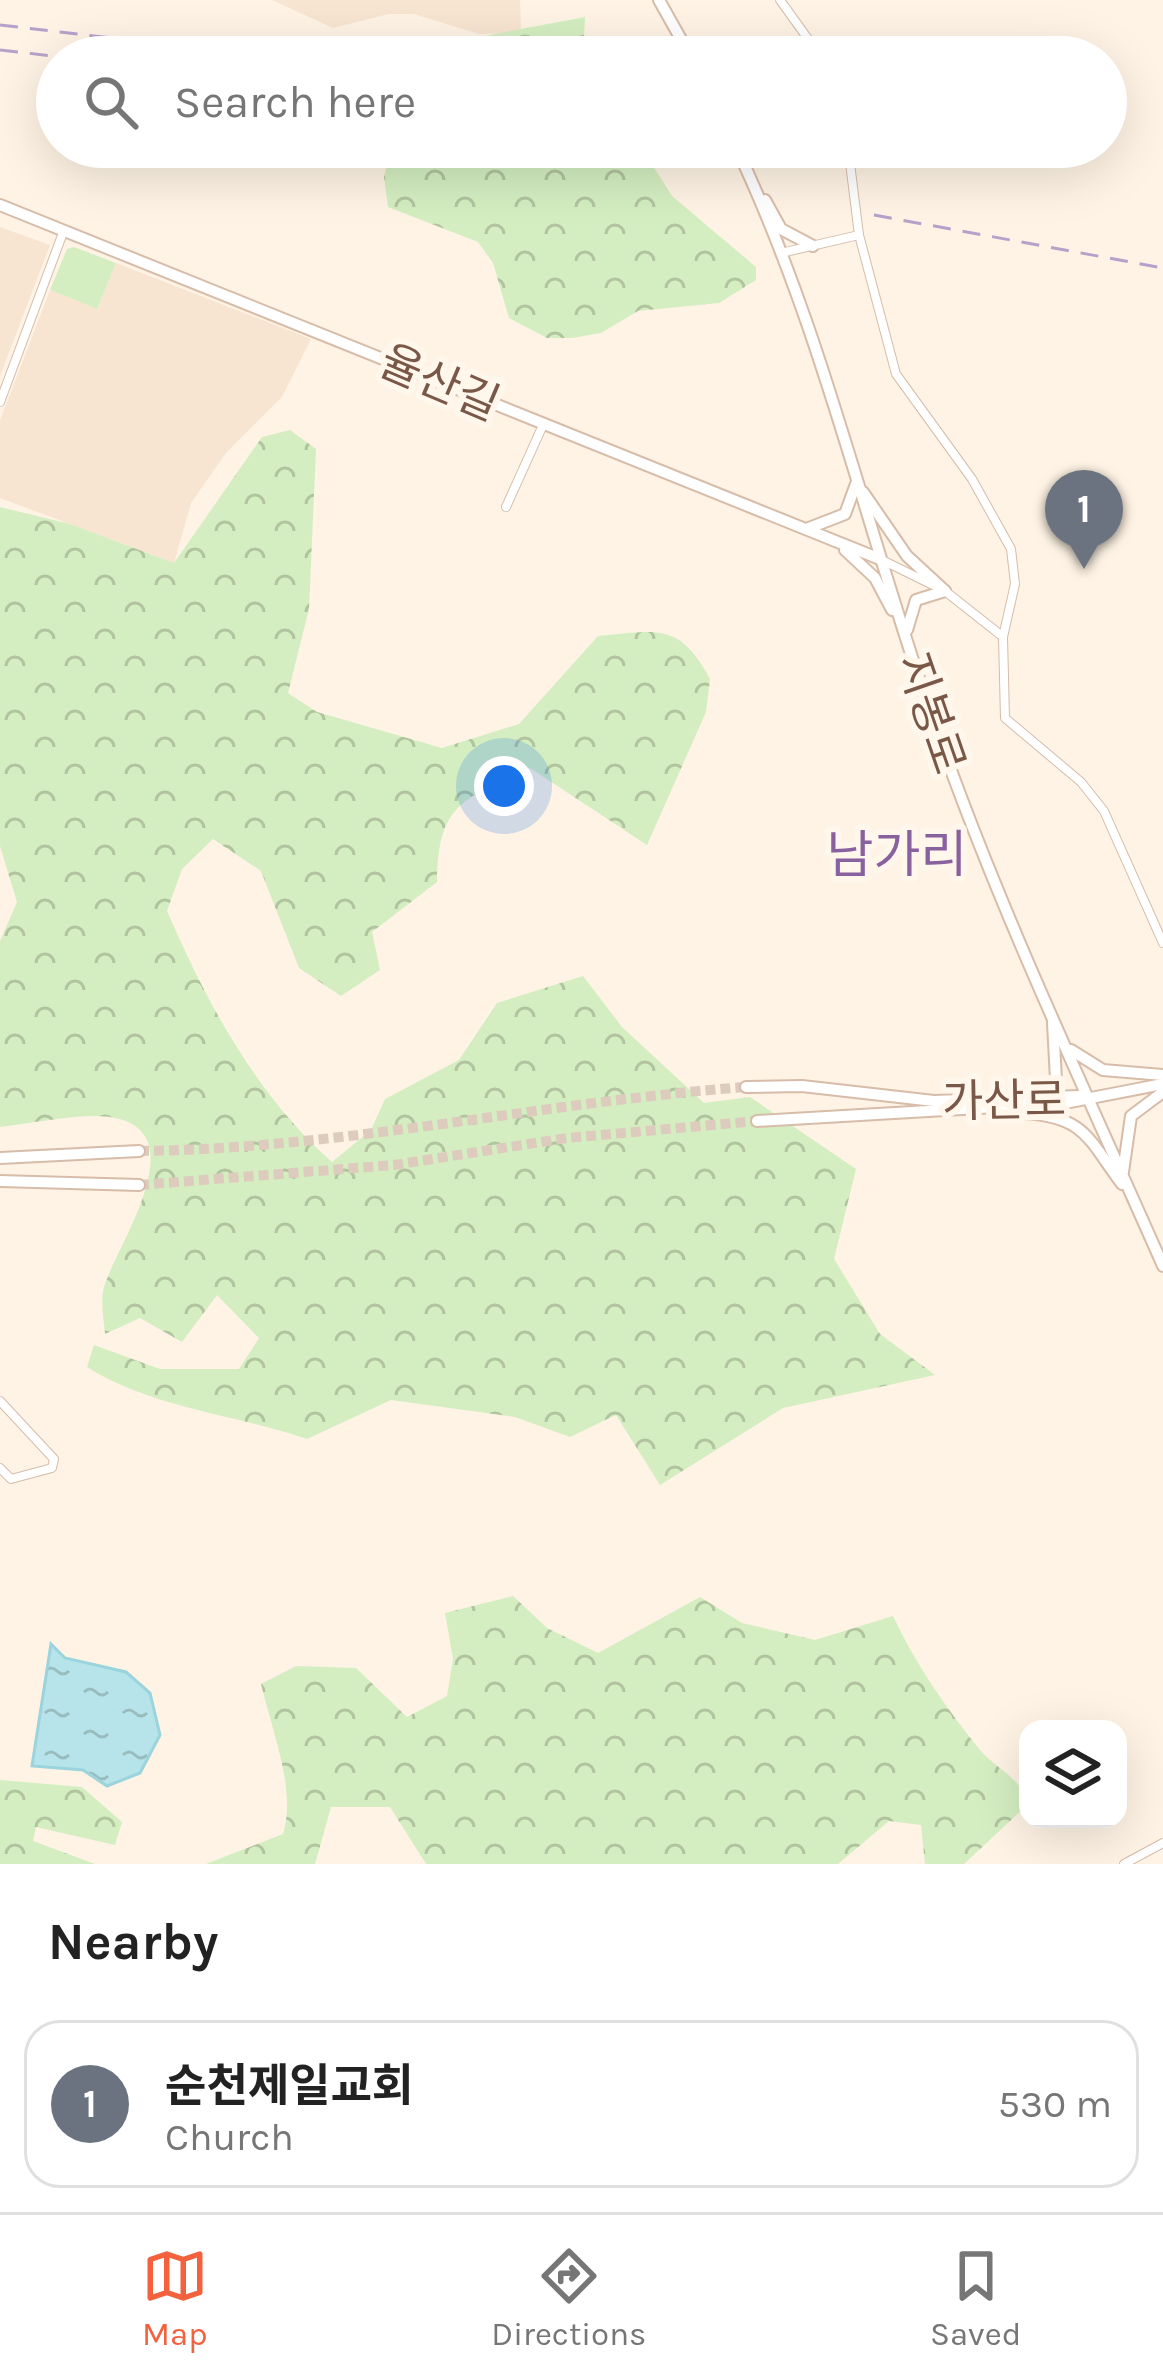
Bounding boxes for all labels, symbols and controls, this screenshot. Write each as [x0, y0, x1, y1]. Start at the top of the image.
search box [36, 36, 1127, 168]
icon: search [78, 69, 144, 135]
text: Search here [174, 76, 416, 128]
street label: 율산길 [372, 335, 507, 431]
pin: 1 [1045, 470, 1123, 569]
street label: 지봉로 [886, 646, 976, 781]
your location [474, 756, 534, 816]
district label: 남가리 [827, 825, 967, 885]
street label: 가산로 [941, 1074, 1067, 1128]
map controls [1019, 1720, 1127, 1828]
button: layers [1019, 1720, 1127, 1828]
text: Nearby [48, 1912, 218, 1972]
text: 순천제일교회 [165, 2060, 413, 2112]
text: 1 [83, 2081, 97, 2127]
text: 530 m [998, 2081, 1112, 2127]
text: Church [165, 2114, 294, 2160]
tab: Map [142, 2243, 208, 2353]
tab: Directions [491, 2243, 646, 2353]
tab: Saved [930, 2243, 1021, 2353]

